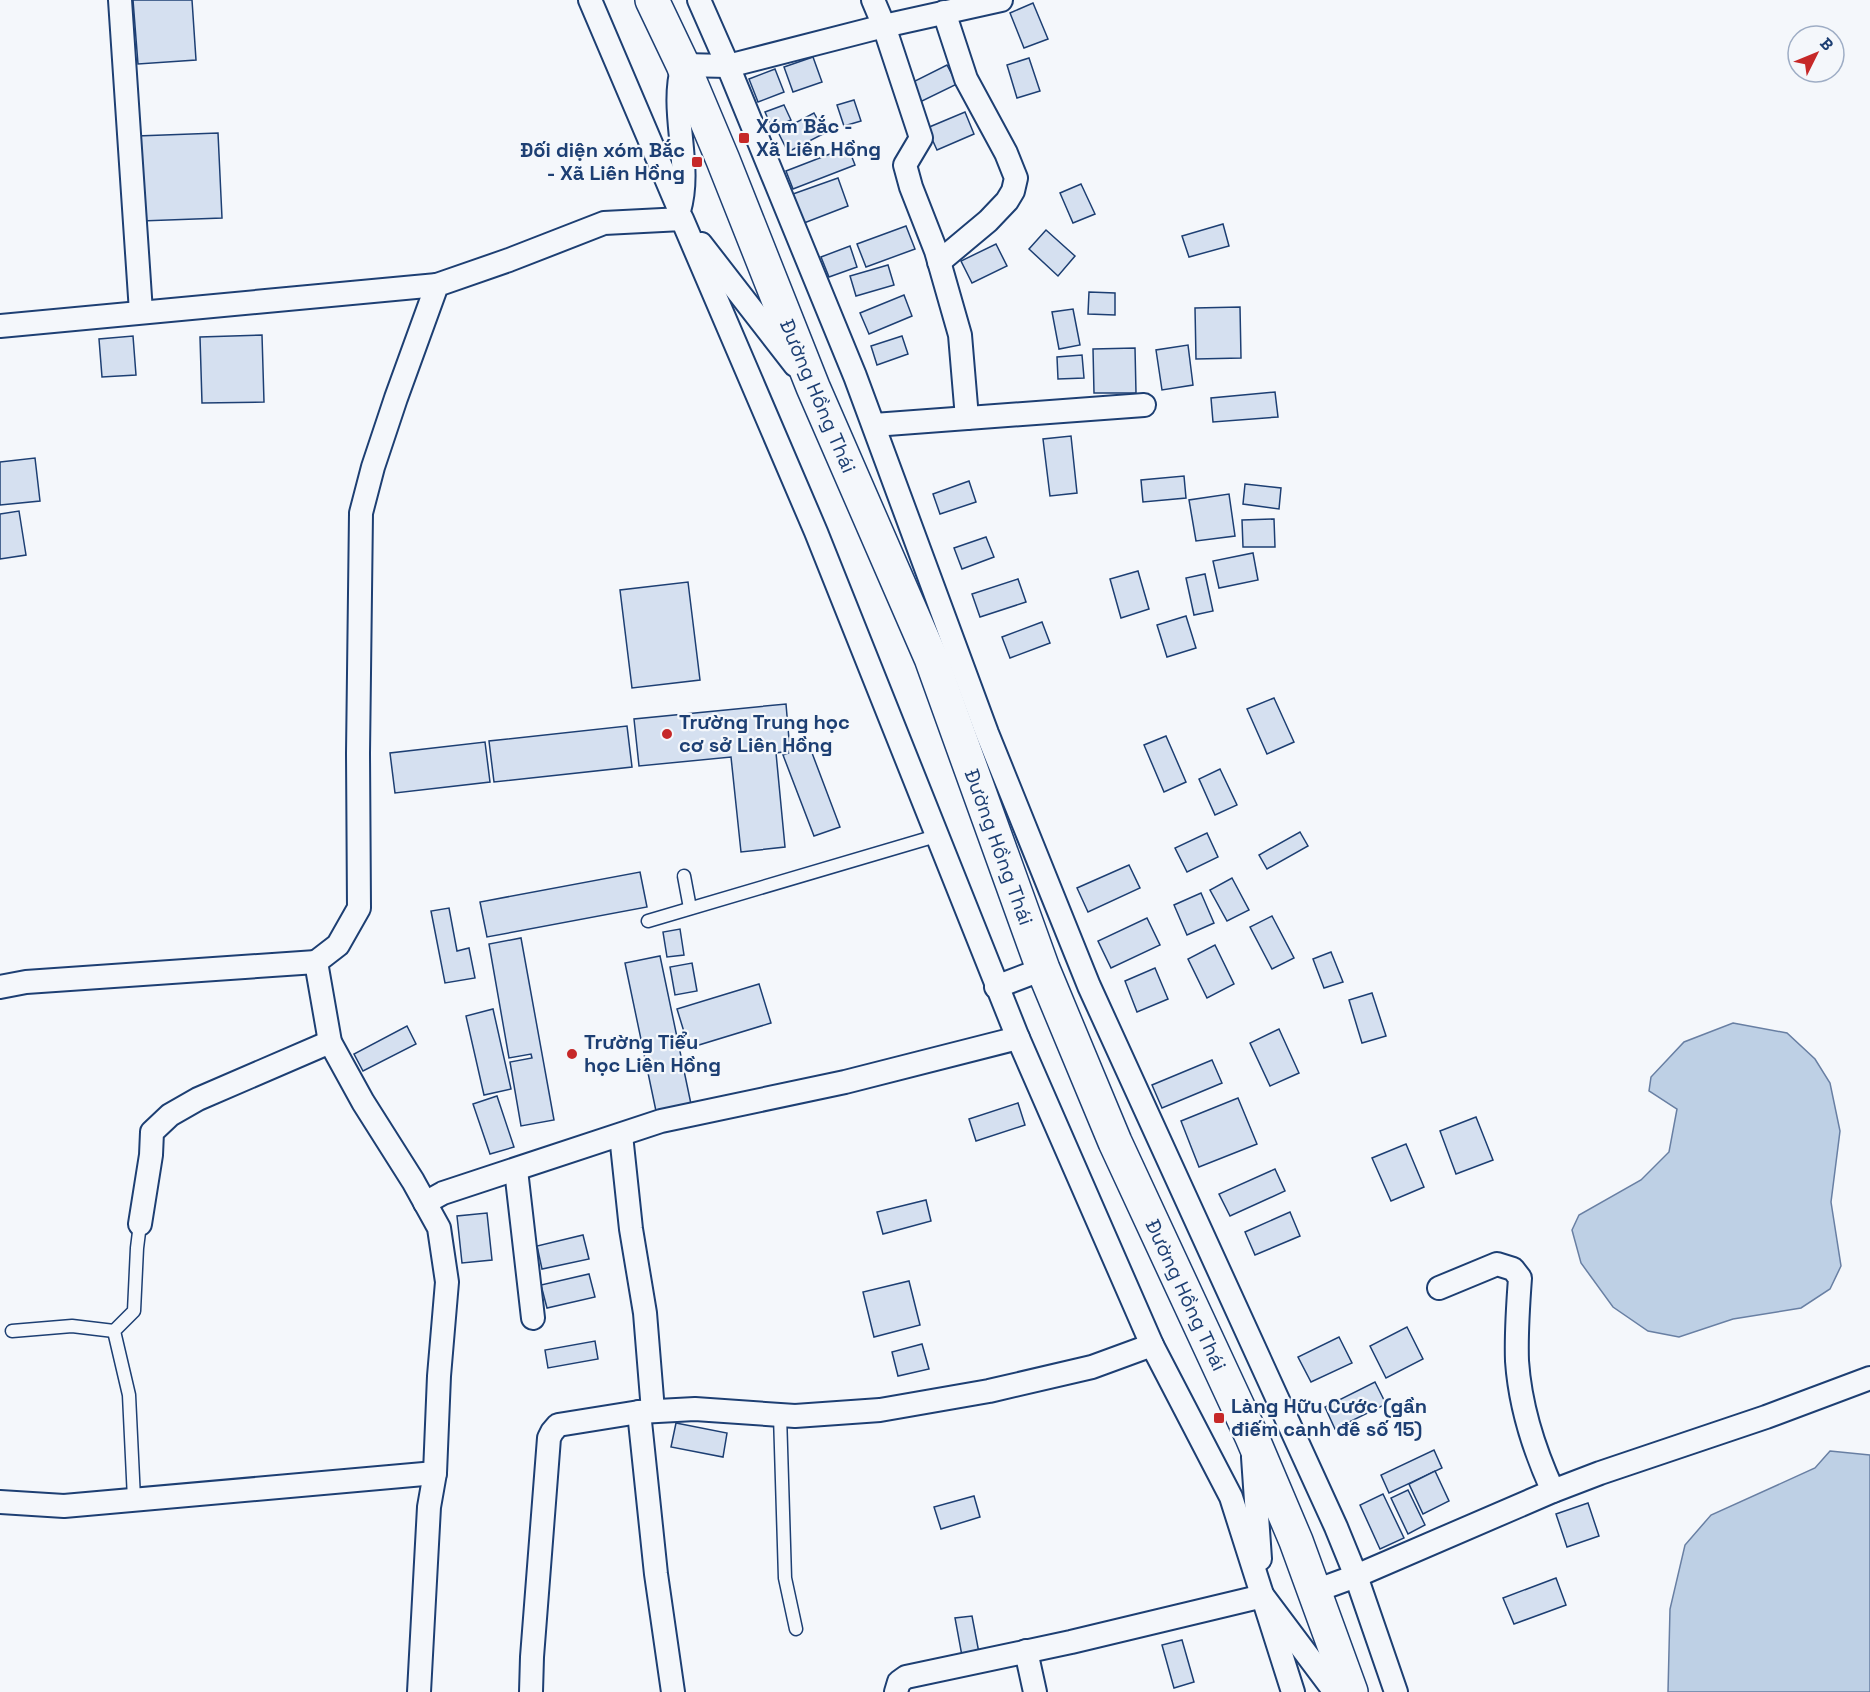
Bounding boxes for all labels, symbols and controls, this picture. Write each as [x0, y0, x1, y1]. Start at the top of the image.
north arrow [1786, 24, 1846, 84]
text: B [1815, 33, 1838, 55]
place label: Xóm Bắc - Xã Liên Hồng [756, 113, 881, 162]
marker: Xóm Bắc - Xã Liên Hồng [737, 131, 751, 145]
place label: Đối diện xóm Bắc - Xã Liên Hồng [520, 137, 685, 186]
marker: Đối diện xóm Bắc - Xã Liên Hồng [690, 155, 704, 169]
street label: Đường Hồng Thái [774, 315, 862, 477]
place label: Trường Trung học cơ sở Liên Hồng [679, 709, 850, 758]
marker: Trường Trung học cơ sở Liên Hồng [660, 727, 674, 741]
street label: Đường Hồng Thái [959, 765, 1039, 929]
place label: Trường Tiểu học Liên Hồng [584, 1029, 721, 1078]
marker: Trường Tiểu học Liên Hồng [565, 1047, 579, 1061]
street label: Đường Hồng Thái [1139, 1215, 1233, 1375]
place label: Làng Hữu Cước (gần điếm canh đê số 15) [1231, 1393, 1427, 1442]
marker: Làng Hữu Cước (gần điếm canh đê số 15) [1212, 1411, 1226, 1425]

